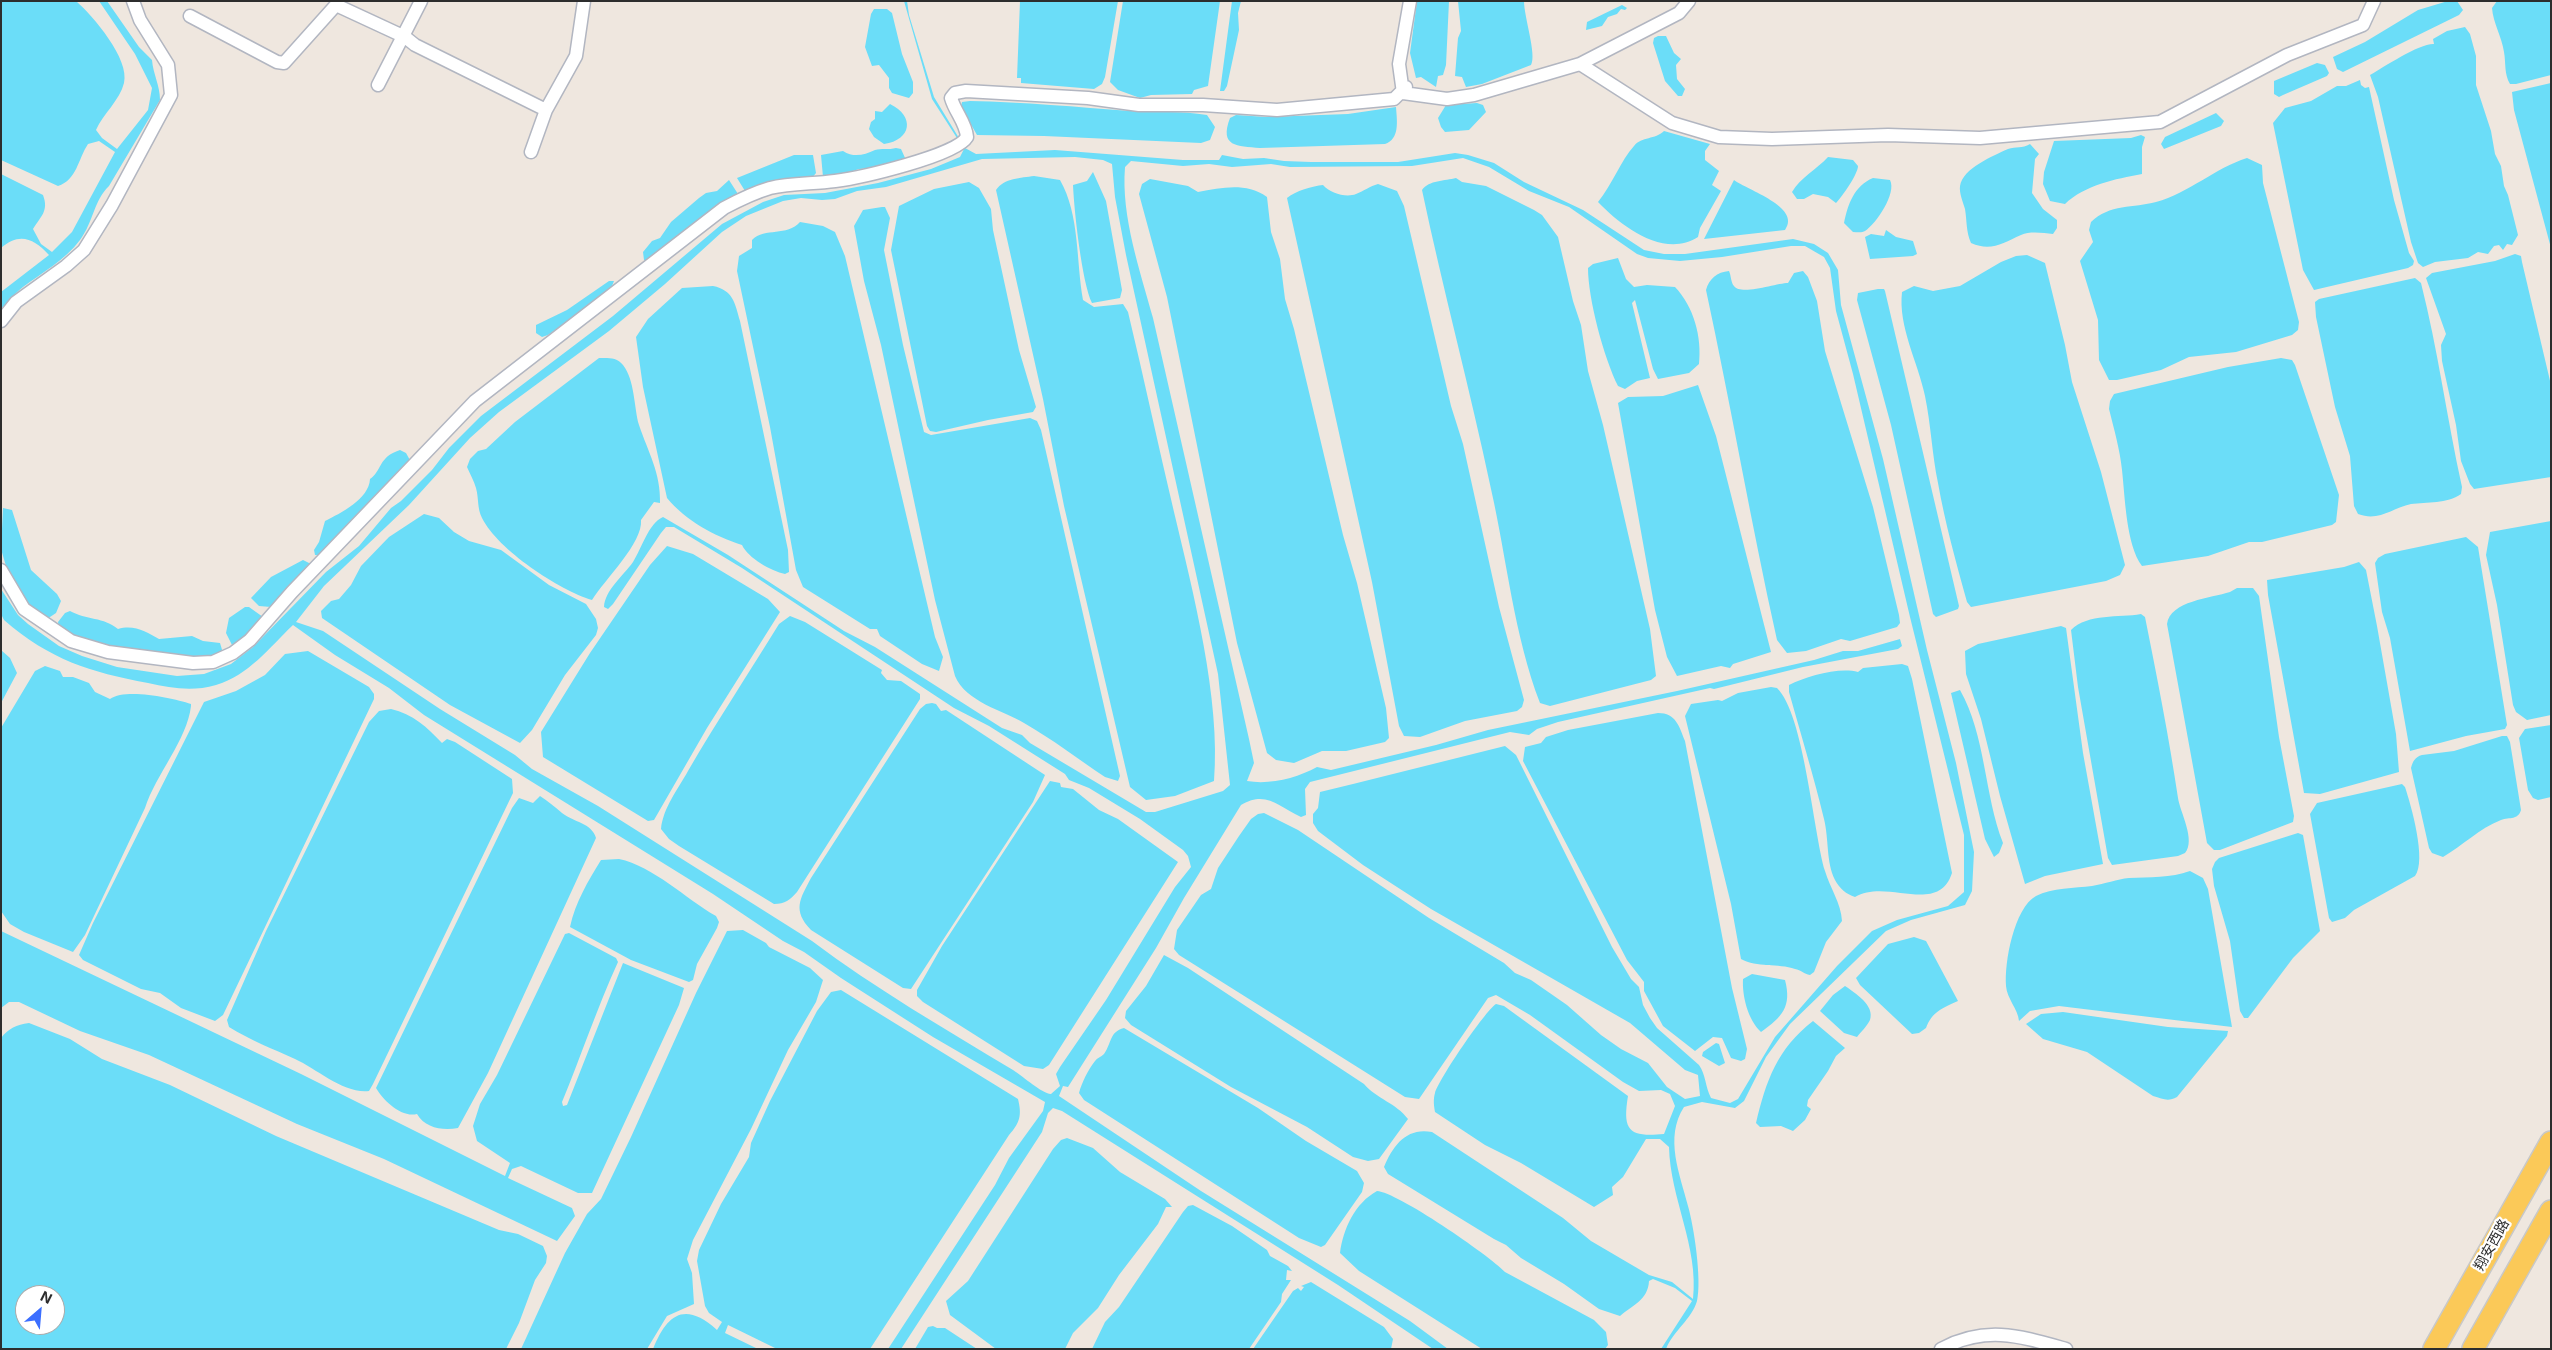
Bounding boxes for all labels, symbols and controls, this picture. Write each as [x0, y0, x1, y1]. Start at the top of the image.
street label: 翔安西路 [2471, 1216, 2513, 1274]
north arrow [15, 1285, 65, 1335]
text: N [38, 1287, 55, 1307]

